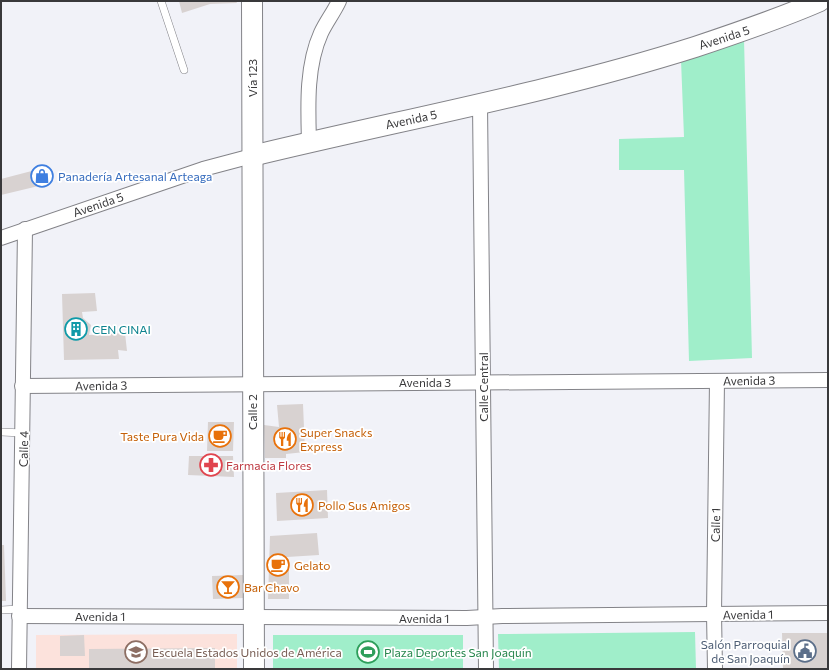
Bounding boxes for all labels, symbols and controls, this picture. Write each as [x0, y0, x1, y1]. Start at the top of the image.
street label: Avenida 5 [697, 22, 751, 52]
street label: Vía 123 [245, 59, 259, 97]
street label: Avenida 5 [384, 107, 438, 131]
shop icon: Panadería Artesanal Arteaga [29, 163, 55, 189]
place label: Panadería Artesanal Arteaga [58, 169, 212, 183]
street label: Avenida 5 [71, 189, 125, 219]
building icon: CEN CINAI [63, 316, 89, 342]
place label: CEN CINAI [92, 322, 151, 336]
street label: Calle Central [476, 352, 490, 422]
street label: Avenida 3 [723, 373, 775, 387]
street label: Avenida 3 [399, 375, 451, 389]
street label: Avenida 3 [75, 378, 127, 392]
street label: Calle 2 [245, 394, 259, 430]
cafe icon: Taste Pura Vida [207, 423, 233, 449]
place label: Super Snacks Express [300, 425, 372, 453]
restaurant icon: Super Snacks Express [272, 426, 298, 452]
place label: Taste Pura Vida [120, 429, 204, 443]
street label: Calle 4 [16, 431, 30, 467]
pharmacy icon: Farmacia Flores [198, 452, 224, 478]
place label: Farmacia Flores [226, 458, 312, 472]
restaurant icon: Pollo Sus Amigos [289, 492, 315, 518]
place label: Pollo Sus Amigos [318, 498, 410, 512]
street label: Calle 1 [708, 508, 722, 542]
cafe icon: Gelato [265, 552, 291, 578]
place label: Gelato [294, 558, 330, 572]
bar icon: Bar Chavo [215, 574, 241, 600]
place label: Bar Chavo [244, 580, 299, 594]
street label: Avenida 1 [723, 607, 773, 621]
street label: Avenida 1 [75, 609, 125, 623]
street label: Avenida 1 [399, 611, 449, 625]
place label: Salón Parroquial de San Joaquín [701, 637, 790, 666]
public building icon: Salón Parroquial de San Joaquín [792, 638, 818, 664]
school or university icon: Escuela Estados Unidos de América [123, 639, 149, 665]
sports icon: Plaza Deportes San Joaquín [355, 639, 381, 665]
place label: Escuela Estados Unidos de América [152, 645, 342, 659]
place label: Plaza Deportes San Joaquín [384, 645, 532, 660]

